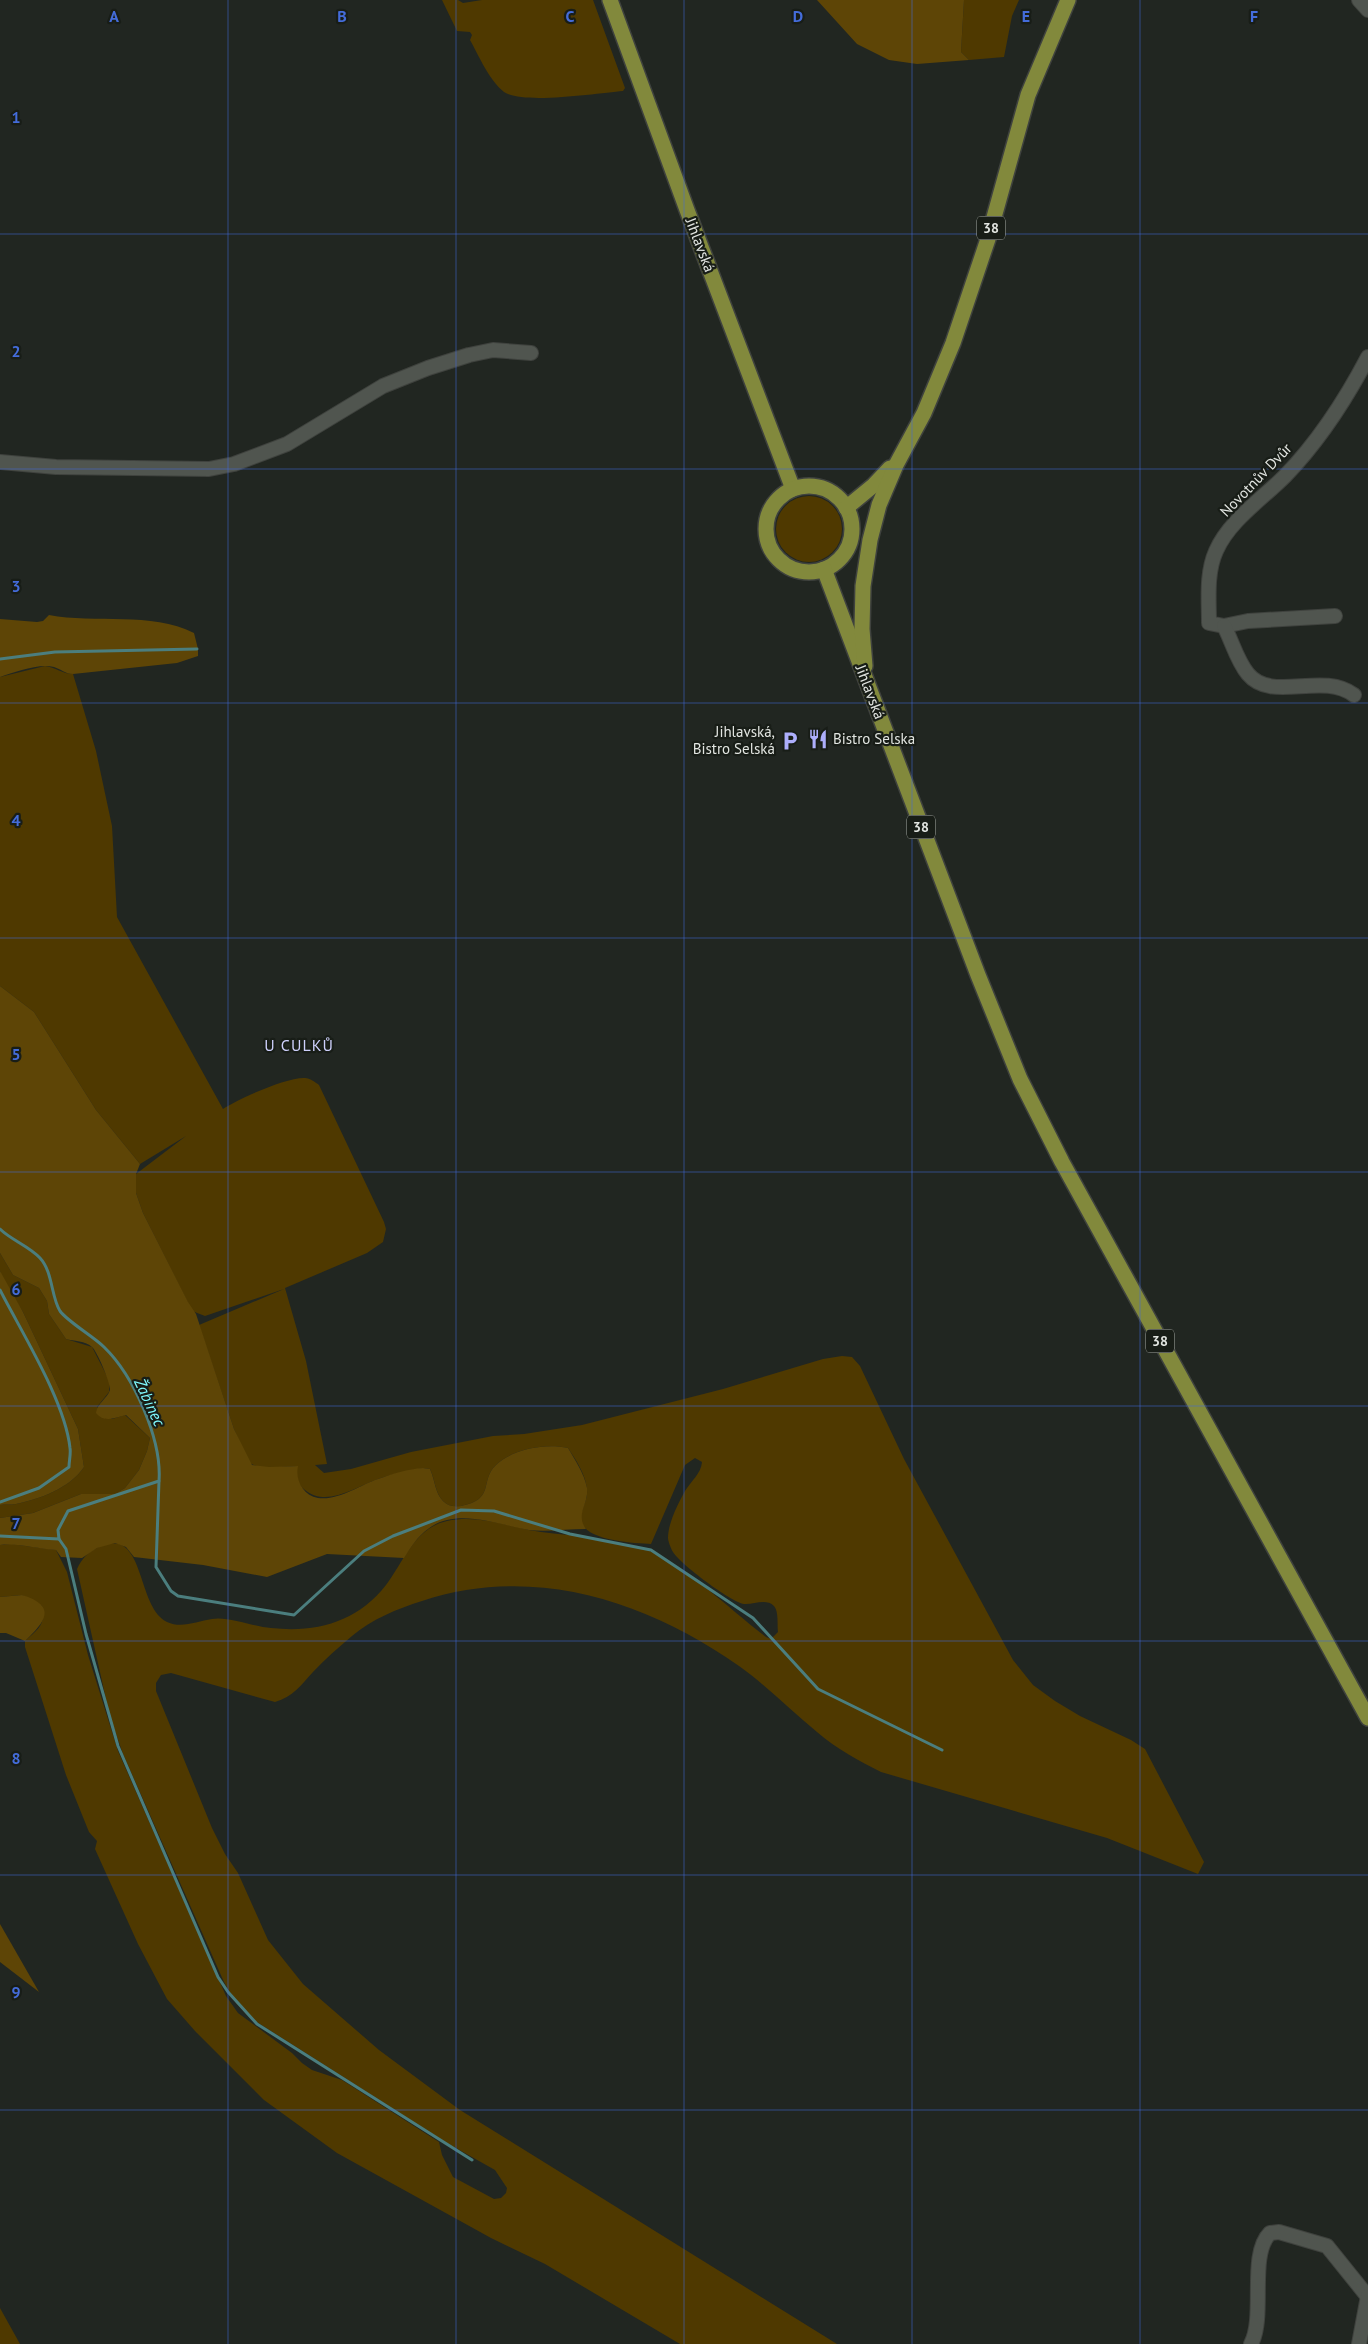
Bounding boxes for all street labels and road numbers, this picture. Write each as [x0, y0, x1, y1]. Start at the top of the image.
street label: Jihlavská [681, 214, 719, 275]
road number: 38 [977, 217, 1005, 240]
street label: Novotnův Dvůr [1216, 439, 1296, 520]
street label: Jihlavská [851, 661, 889, 722]
road number: 38 [907, 816, 935, 839]
road number: 38 [1146, 1330, 1174, 1352]

